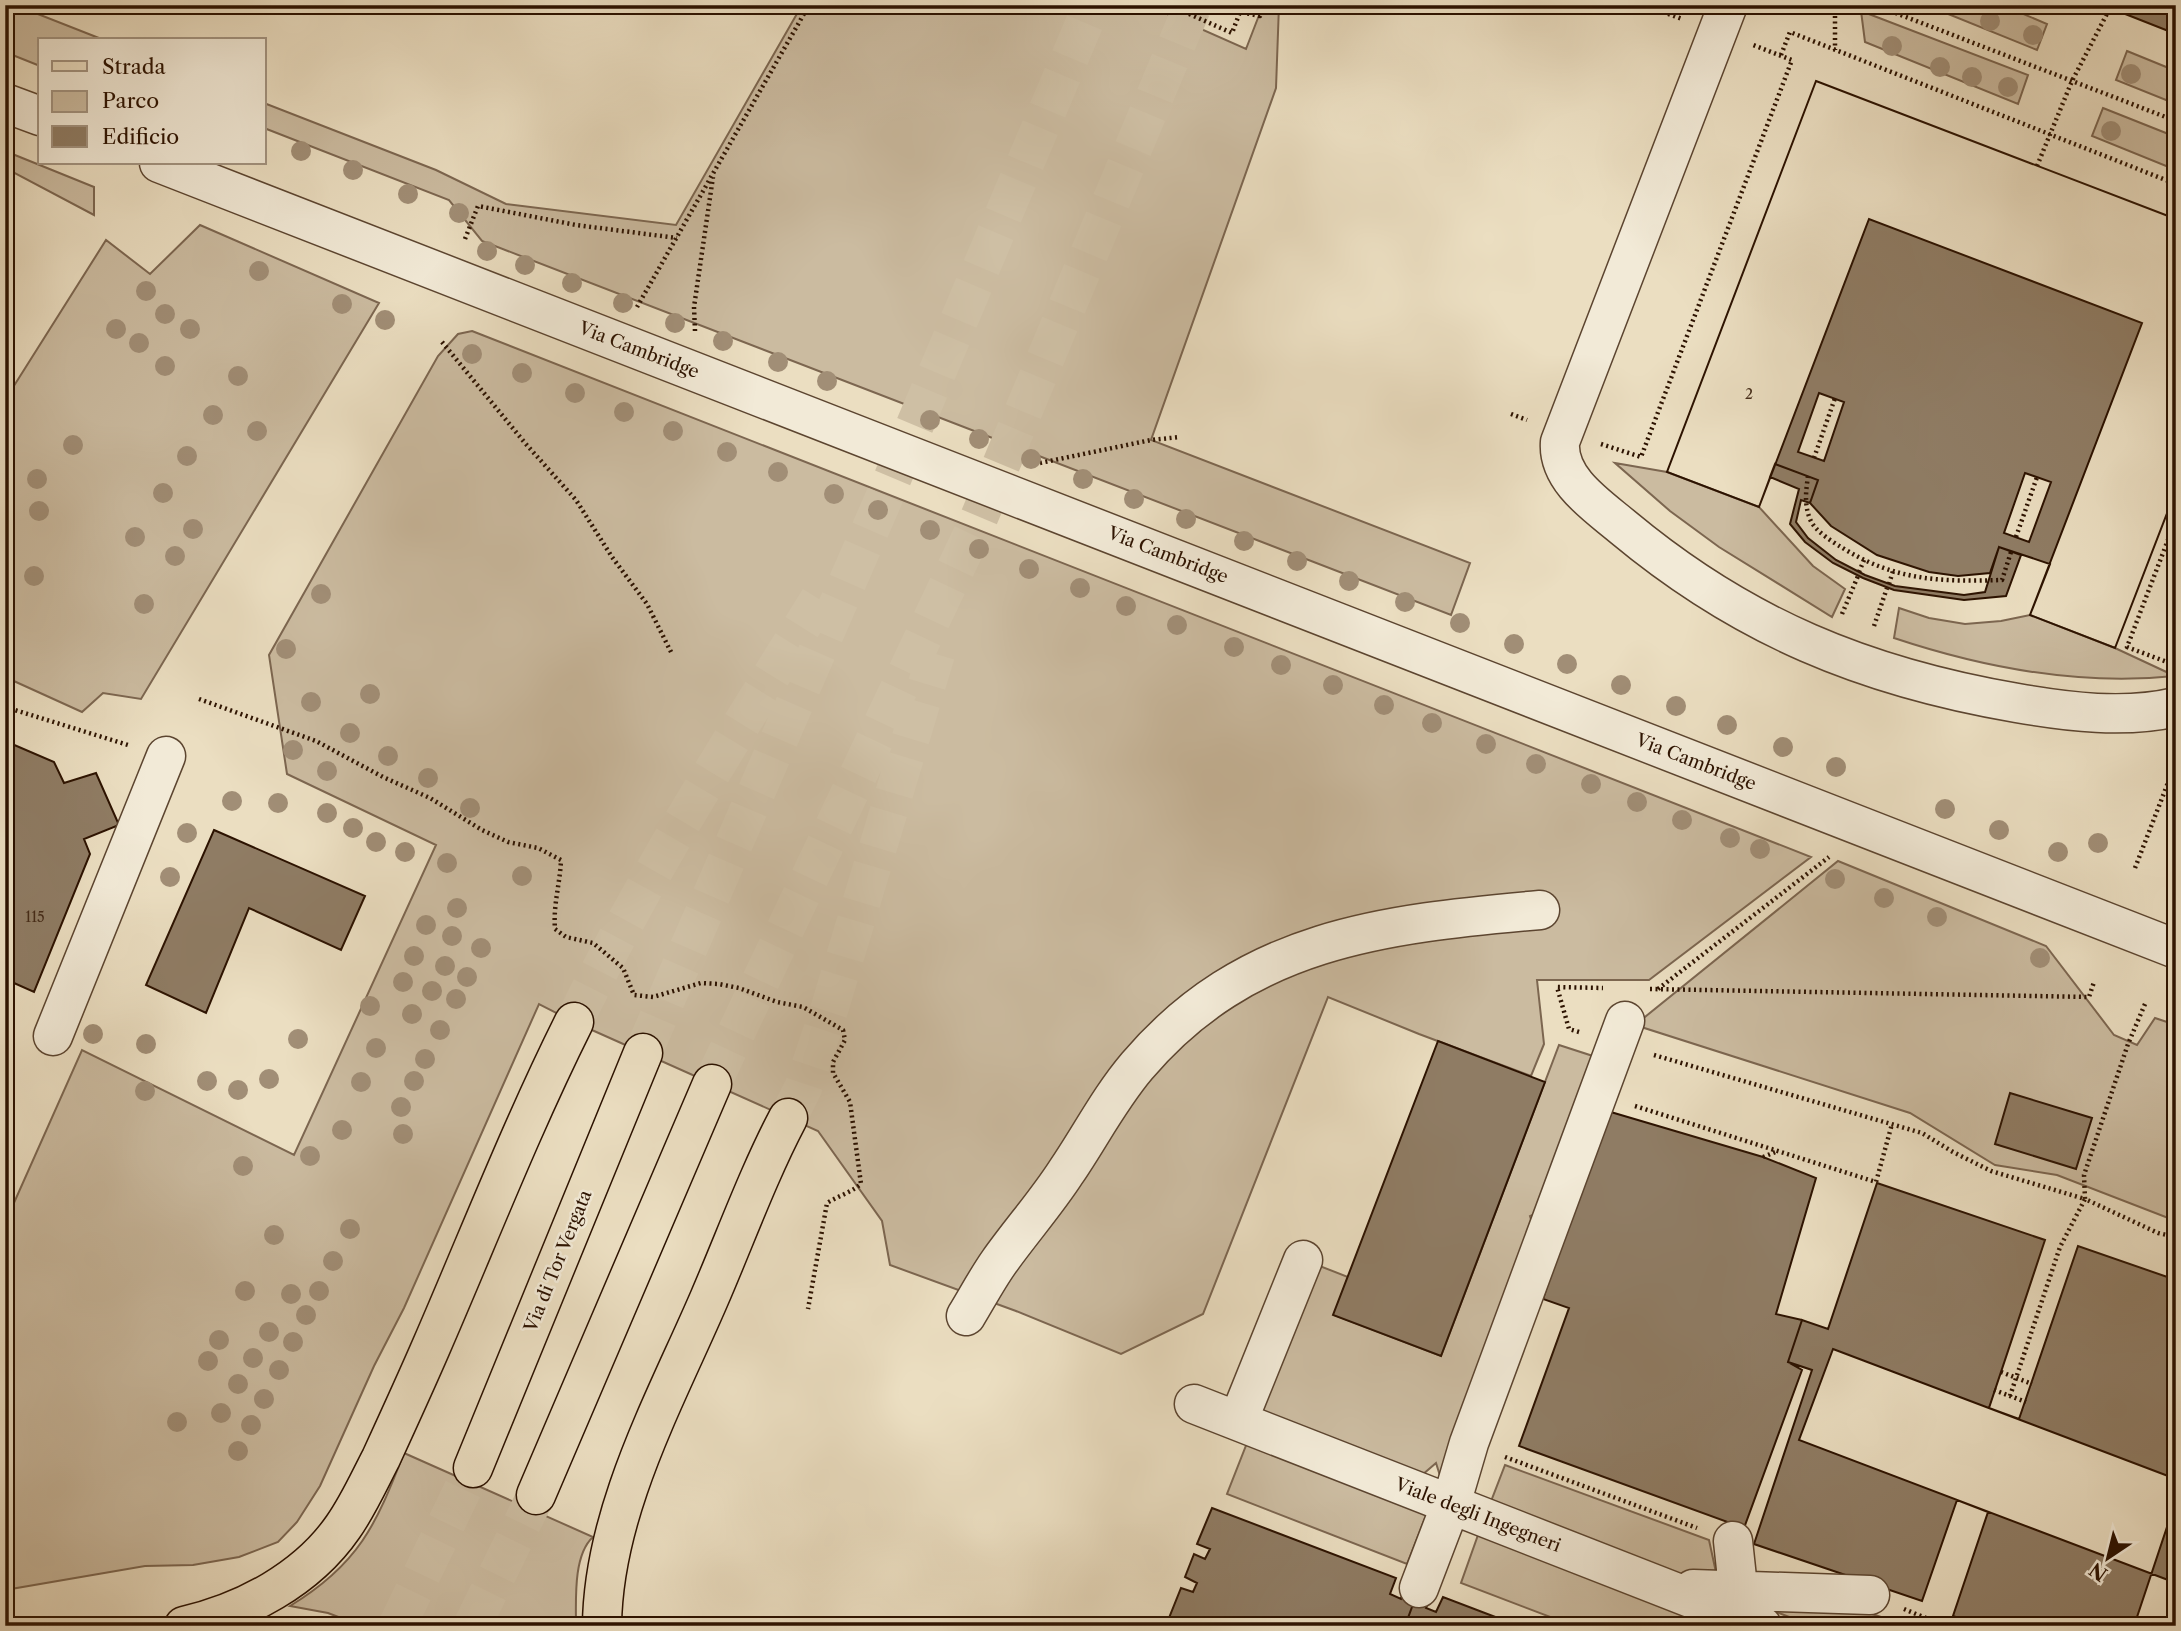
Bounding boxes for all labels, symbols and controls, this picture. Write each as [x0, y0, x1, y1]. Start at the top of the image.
legend [38, 38, 266, 164]
text: Strada [102, 54, 167, 79]
text: Parco [102, 88, 159, 113]
text: Edificio [102, 124, 179, 149]
street label: Via Cambridge [575, 317, 702, 383]
house number: 2 [1745, 385, 1753, 403]
street label: Via Cambridge [1104, 522, 1231, 588]
street label: Via Cambridge [1632, 729, 1759, 795]
house number: 115 [25, 908, 45, 926]
street label: Via di Tor Vergata [519, 1186, 597, 1336]
street label: Viale degli Ingegneri [1391, 1473, 1564, 1557]
north arrow [2072, 1522, 2142, 1592]
text: N [2085, 1557, 2112, 1586]

